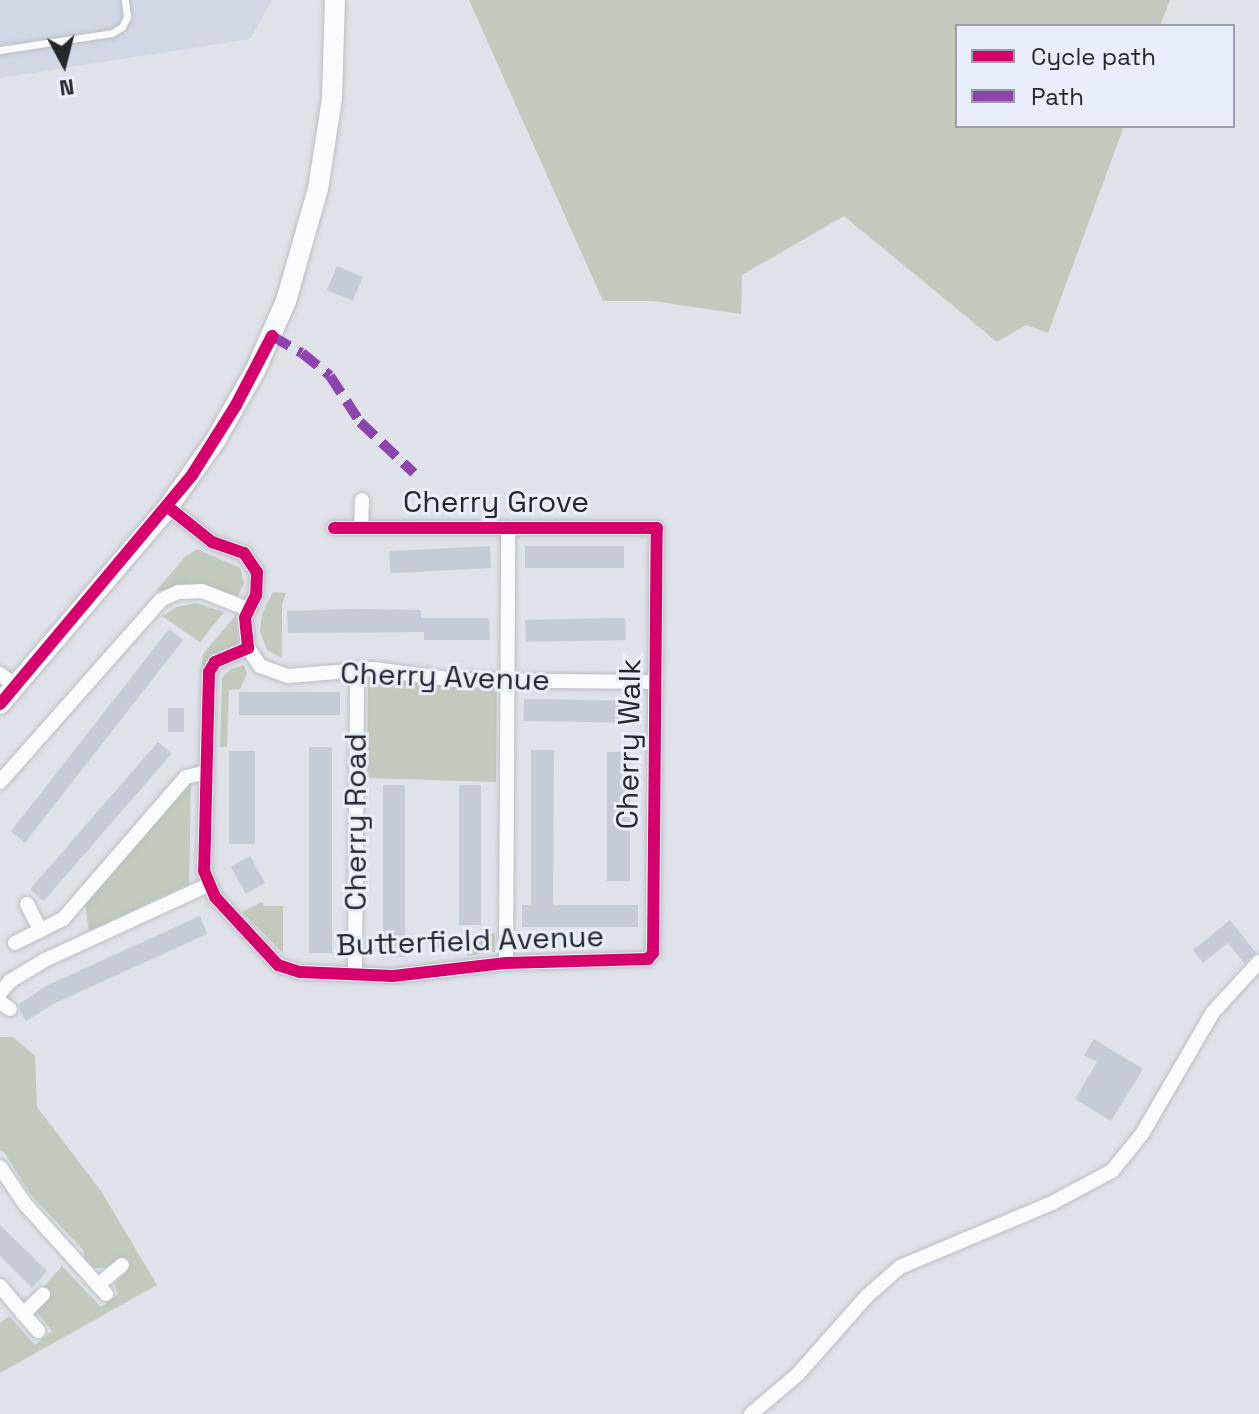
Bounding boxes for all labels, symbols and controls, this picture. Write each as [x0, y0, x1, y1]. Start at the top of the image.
north arrow [24, 24, 104, 104]
legend [955, 24, 1235, 128]
text: Cycle path [1031, 41, 1156, 72]
text: N [58, 73, 76, 103]
text: Path [1031, 81, 1084, 112]
street label: Cherry Grove [403, 484, 589, 520]
street label: Cherry Avenue [339, 655, 551, 699]
street label: Cherry Walk [610, 658, 648, 830]
street label: Cherry Road [338, 733, 374, 911]
street label: Butterfield Avenue [335, 918, 605, 964]

